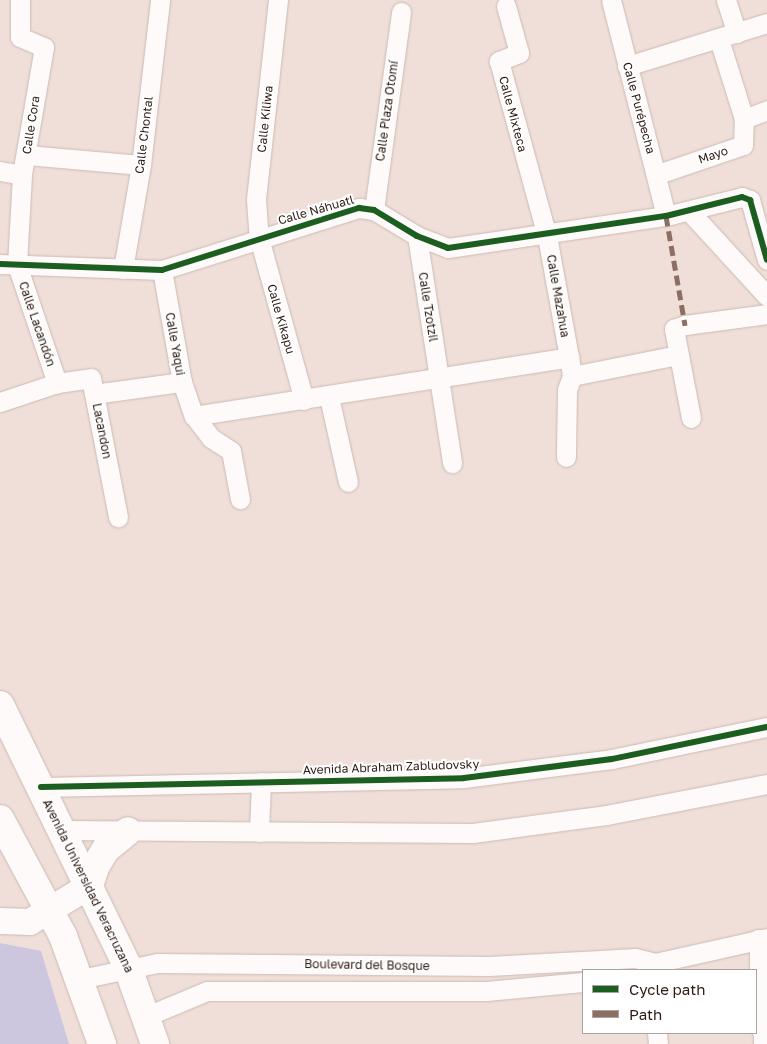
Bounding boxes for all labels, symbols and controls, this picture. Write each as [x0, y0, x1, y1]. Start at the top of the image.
street label: Calle Plaza Otomí [373, 60, 401, 162]
street label: Calle Purépecha [620, 61, 658, 155]
street label: Calle Mixteca [496, 75, 530, 153]
street label: Calle Kiliwa [254, 85, 276, 153]
street label: Calle Cora [19, 95, 43, 155]
street label: Calle Chontal [132, 95, 156, 175]
street label: Mayo [696, 143, 730, 167]
street label: Calle Náhuatl [276, 192, 356, 228]
street label: Calle Mazahua [544, 253, 572, 339]
street label: Calle Tzotzil [415, 271, 441, 343]
street label: Calle Lacandón [16, 280, 58, 368]
street label: Calle Kikapu [264, 282, 298, 356]
street label: Calle Yaqui [162, 311, 188, 377]
street label: Lacandon [90, 402, 114, 460]
street label: Avenida Abraham Zabludovsky [303, 757, 479, 777]
street label: Avenida Universidad Veracruzana [40, 797, 136, 975]
street label: Boulevard del Bosque [304, 957, 430, 973]
legend [582, 969, 757, 1034]
text: Cycle path [629, 980, 705, 998]
text: Path [629, 1005, 662, 1023]

